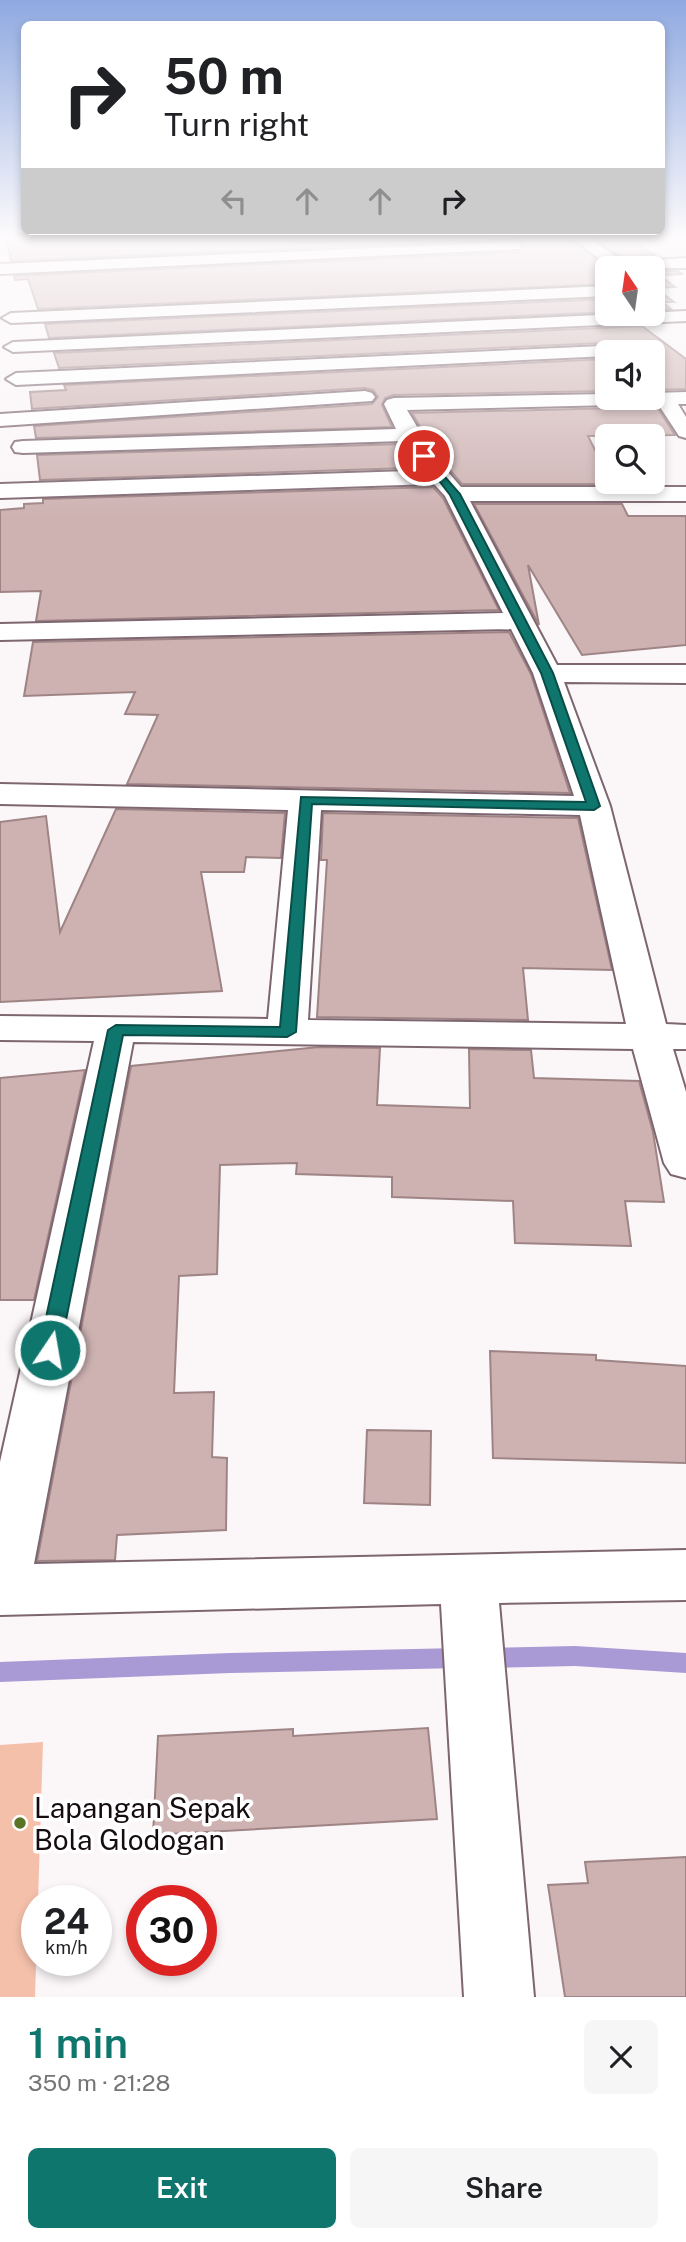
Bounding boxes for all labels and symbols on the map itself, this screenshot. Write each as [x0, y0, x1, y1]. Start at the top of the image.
north arrow [595, 256, 665, 326]
pin [394, 426, 454, 486]
position arrow [13, 1313, 87, 1387]
place label: Lapangan Sepak Bola Glodogan [34, 1791, 251, 1856]
marker: Lapangan Sepak Bola Glodogan [12, 1815, 28, 1831]
speed limit sign: 30 [126, 1885, 217, 1976]

